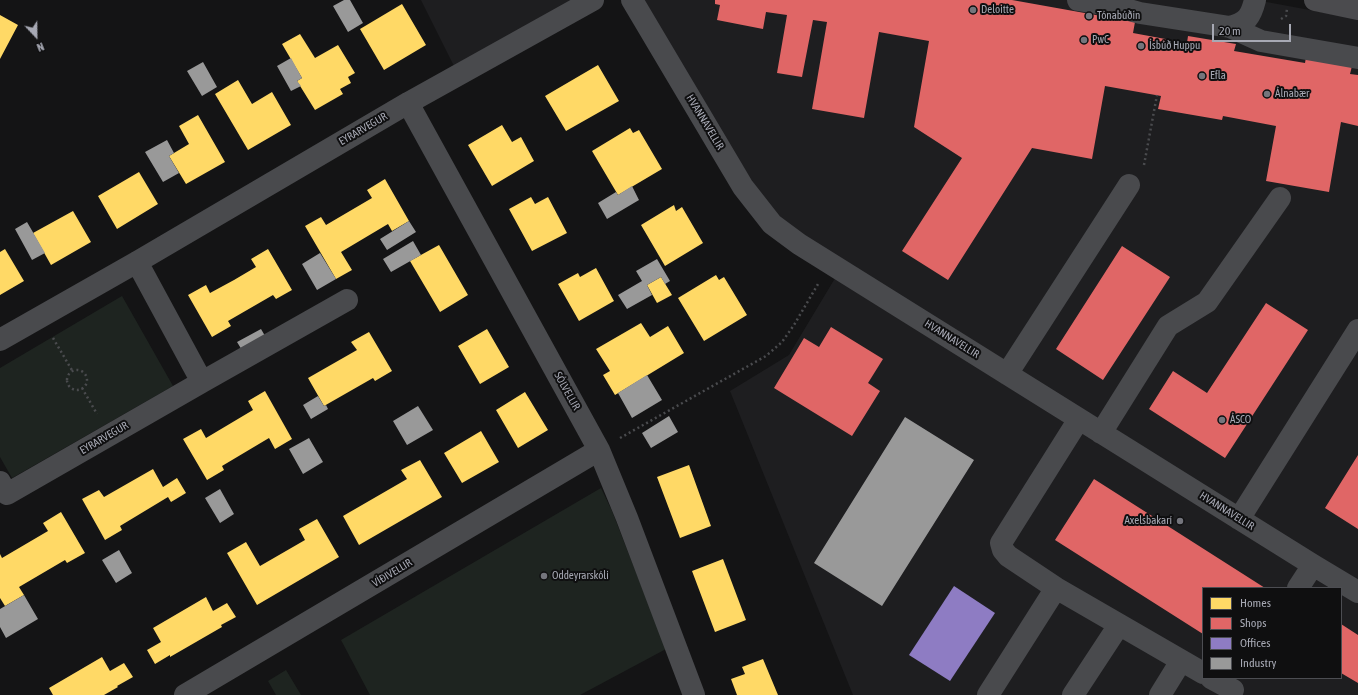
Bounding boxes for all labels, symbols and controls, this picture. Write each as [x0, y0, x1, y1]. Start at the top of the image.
place label: Deloitte [981, 3, 1014, 17]
marker: Deloitte [968, 5, 978, 15]
place label: Tónabúðin [1097, 9, 1140, 23]
marker: Tónabúðin [1084, 11, 1094, 21]
north arrow [16, 16, 56, 56]
scale bar [1214, 16, 1293, 42]
text: 20 m [1219, 24, 1241, 38]
place label: PwC [1092, 33, 1109, 47]
marker: PwC [1079, 35, 1089, 45]
place label: Ísbúð Huppu [1149, 39, 1200, 53]
text: N [35, 40, 46, 54]
marker: Ísbúð Huppu [1136, 41, 1146, 51]
place label: Efla [1210, 69, 1226, 83]
marker: Efla [1197, 71, 1207, 81]
place label: Álnabær [1275, 87, 1309, 101]
marker: Álnabær [1262, 89, 1272, 99]
street label: HVANNAVELLIR [683, 92, 727, 152]
street label: EYRARVEGUR [336, 110, 390, 148]
street label: HVANNAVELLIR [922, 317, 982, 361]
street label: SÓLVELLIR [551, 370, 583, 412]
place label: ÁSCO [1230, 413, 1251, 427]
marker: ÁSCO [1217, 415, 1227, 425]
street label: EYRARVEGUR [77, 419, 131, 457]
street label: HVANNAVELLIR [1197, 489, 1257, 533]
place label: Axelsbakarí [1124, 514, 1172, 528]
marker: Axelsbakarí [1175, 516, 1185, 526]
street label: VÍÐIVELLIR [370, 556, 414, 590]
place label: Oddeyrarskóli [552, 569, 609, 583]
marker: Oddeyrarskóli [539, 571, 549, 581]
legend [1202, 587, 1342, 679]
text: Homes [1240, 596, 1271, 610]
text: Shops [1240, 616, 1266, 630]
text: Offices [1240, 636, 1270, 650]
text: Industry [1240, 656, 1277, 670]

